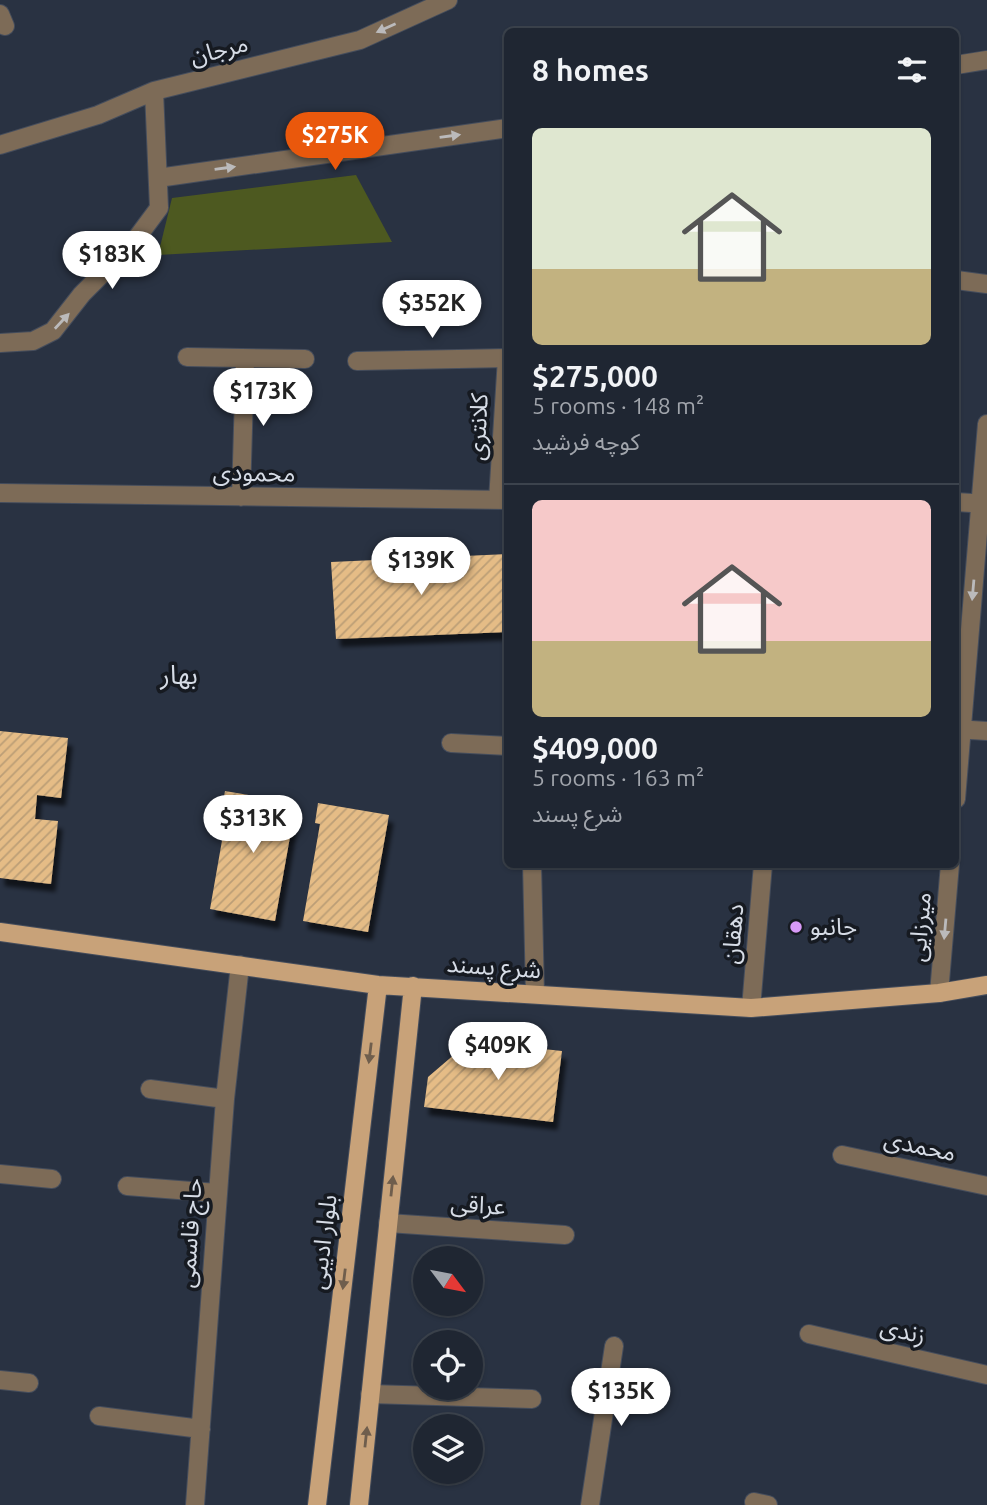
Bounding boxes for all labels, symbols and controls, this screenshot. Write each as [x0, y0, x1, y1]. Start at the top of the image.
one-way arrow [376, 22, 396, 34]
street label: مرجان [187, 29, 251, 71]
icon: filters [893, 51, 931, 89]
text: 8 homes [532, 53, 649, 87]
pin: $275K [286, 113, 384, 172]
text: $275K [301, 122, 369, 147]
one-way arrow [439, 131, 461, 142]
one-way arrow [214, 162, 236, 173]
icon: home [669, 174, 795, 300]
pin: $183K [63, 232, 161, 291]
text: $183K [78, 241, 146, 266]
pin: $352K [383, 280, 481, 340]
text: $352K [398, 290, 466, 315]
one-way arrow [53, 313, 69, 330]
text: $275,000 [532, 359, 658, 393]
pin: $173K [214, 368, 312, 428]
text: $173K [229, 378, 297, 403]
street label: کلانتری [462, 391, 494, 461]
text: 5 rooms · 148 m² [532, 393, 704, 418]
text: كوچه فرشيد [532, 429, 640, 454]
street label: محمودی [212, 458, 296, 488]
pin: $139K [372, 538, 470, 597]
icon: home [669, 546, 795, 672]
text: $139K [387, 547, 455, 572]
one-way arrow [967, 579, 978, 601]
district label: بهار [159, 660, 198, 690]
text: $409,000 [532, 731, 658, 765]
text: 5 rooms · 163 m² [532, 765, 704, 790]
pin: $313K [204, 796, 302, 855]
text: شرع پسند [532, 801, 623, 826]
text: $313K [219, 805, 287, 830]
street label: میرزایی [903, 891, 937, 963]
street label: دهقان [716, 903, 750, 965]
place label: جانبو [810, 913, 857, 941]
one-way arrow [939, 918, 950, 940]
marker: جانبو [788, 919, 804, 935]
street label: شرع پسند [446, 950, 542, 987]
pin: $409K [449, 1023, 547, 1082]
text: $409K [464, 1032, 532, 1057]
one-way arrow [364, 1042, 375, 1064]
street label: محمدی [881, 1125, 959, 1167]
one-way arrow [387, 1175, 398, 1197]
street label: حاج قاسمی [172, 1177, 211, 1289]
street label: عراقی [450, 1189, 506, 1221]
street label: بلوار ادیبی [303, 1193, 343, 1291]
north arrow [413, 1246, 483, 1316]
map controls [413, 1246, 483, 1484]
one-way arrow [338, 1268, 349, 1290]
street label: زندی [878, 1312, 928, 1350]
button: locate [413, 1330, 483, 1400]
pin: $135K [572, 1368, 670, 1428]
text: $135K [587, 1378, 655, 1403]
button: layers [413, 1414, 483, 1484]
one-way arrow [360, 1426, 371, 1448]

